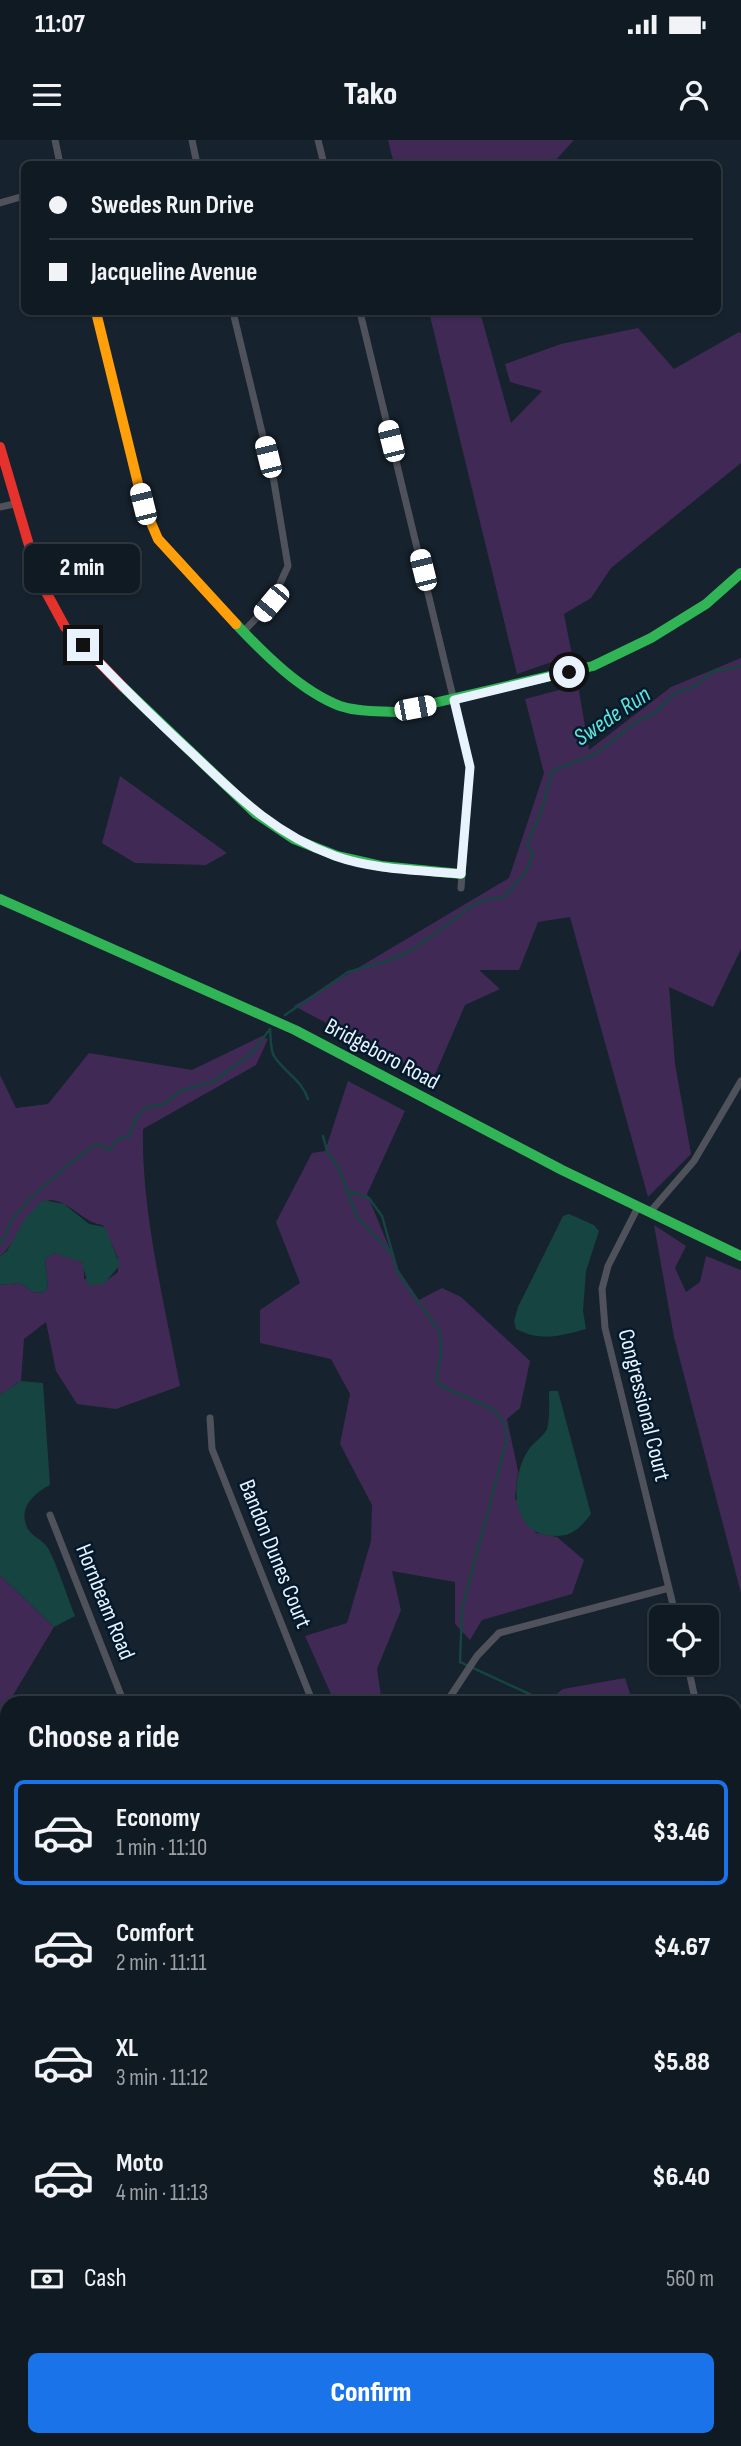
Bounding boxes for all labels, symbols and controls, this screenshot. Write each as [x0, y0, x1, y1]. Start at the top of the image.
text: 11:07 [35, 9, 85, 40]
text: Tako [344, 75, 397, 114]
icon: menu [28, 76, 66, 114]
icon: person [675, 76, 713, 114]
text: Swedes Run Drive [91, 190, 254, 221]
text: Jacqueline Avenue [91, 257, 257, 288]
car [376, 418, 407, 464]
car [253, 434, 284, 480]
car [128, 481, 159, 527]
callout: 2 min [25, 544, 141, 592]
car [408, 547, 439, 593]
text: 2 min [60, 554, 104, 582]
car [250, 580, 293, 626]
route end [67, 629, 99, 661]
route start [553, 656, 585, 688]
water label: Swede Run [568, 680, 656, 752]
car [393, 694, 438, 722]
street label: Bridgeboro Road [320, 1012, 444, 1096]
street label: Congressional Court [612, 1326, 676, 1484]
street label: Bandon Dunes Court [233, 1476, 317, 1632]
street label: Hornbeam Road [69, 1540, 141, 1664]
map controls [649, 1605, 719, 1675]
button: locate [649, 1605, 719, 1675]
text: Choose a ride [28, 1718, 180, 1757]
icon: car [32, 1801, 95, 1864]
text: Economy [116, 1803, 200, 1834]
text: $3.46 [653, 1817, 710, 1848]
text: 1 min · 11:10 [116, 1834, 207, 1862]
icon: car [32, 1916, 95, 1979]
text: Comfort [116, 1918, 194, 1949]
text: $4.67 [654, 1932, 710, 1963]
text: 2 min · 11:11 [116, 1949, 206, 1977]
icon: car [32, 2031, 95, 2094]
text: XL [116, 2033, 138, 2064]
text: $5.88 [653, 2047, 710, 2078]
text: 3 min · 11:12 [116, 2064, 208, 2092]
icon: car [32, 2146, 95, 2209]
text: Moto [116, 2148, 164, 2179]
text: $6.40 [652, 2162, 710, 2193]
text: 4 min · 11:13 [116, 2179, 208, 2207]
icon: cash [28, 2260, 66, 2298]
text: Cash [84, 2263, 127, 2294]
text: 560 m [666, 2265, 714, 2293]
button: Confirm [28, 2353, 714, 2433]

